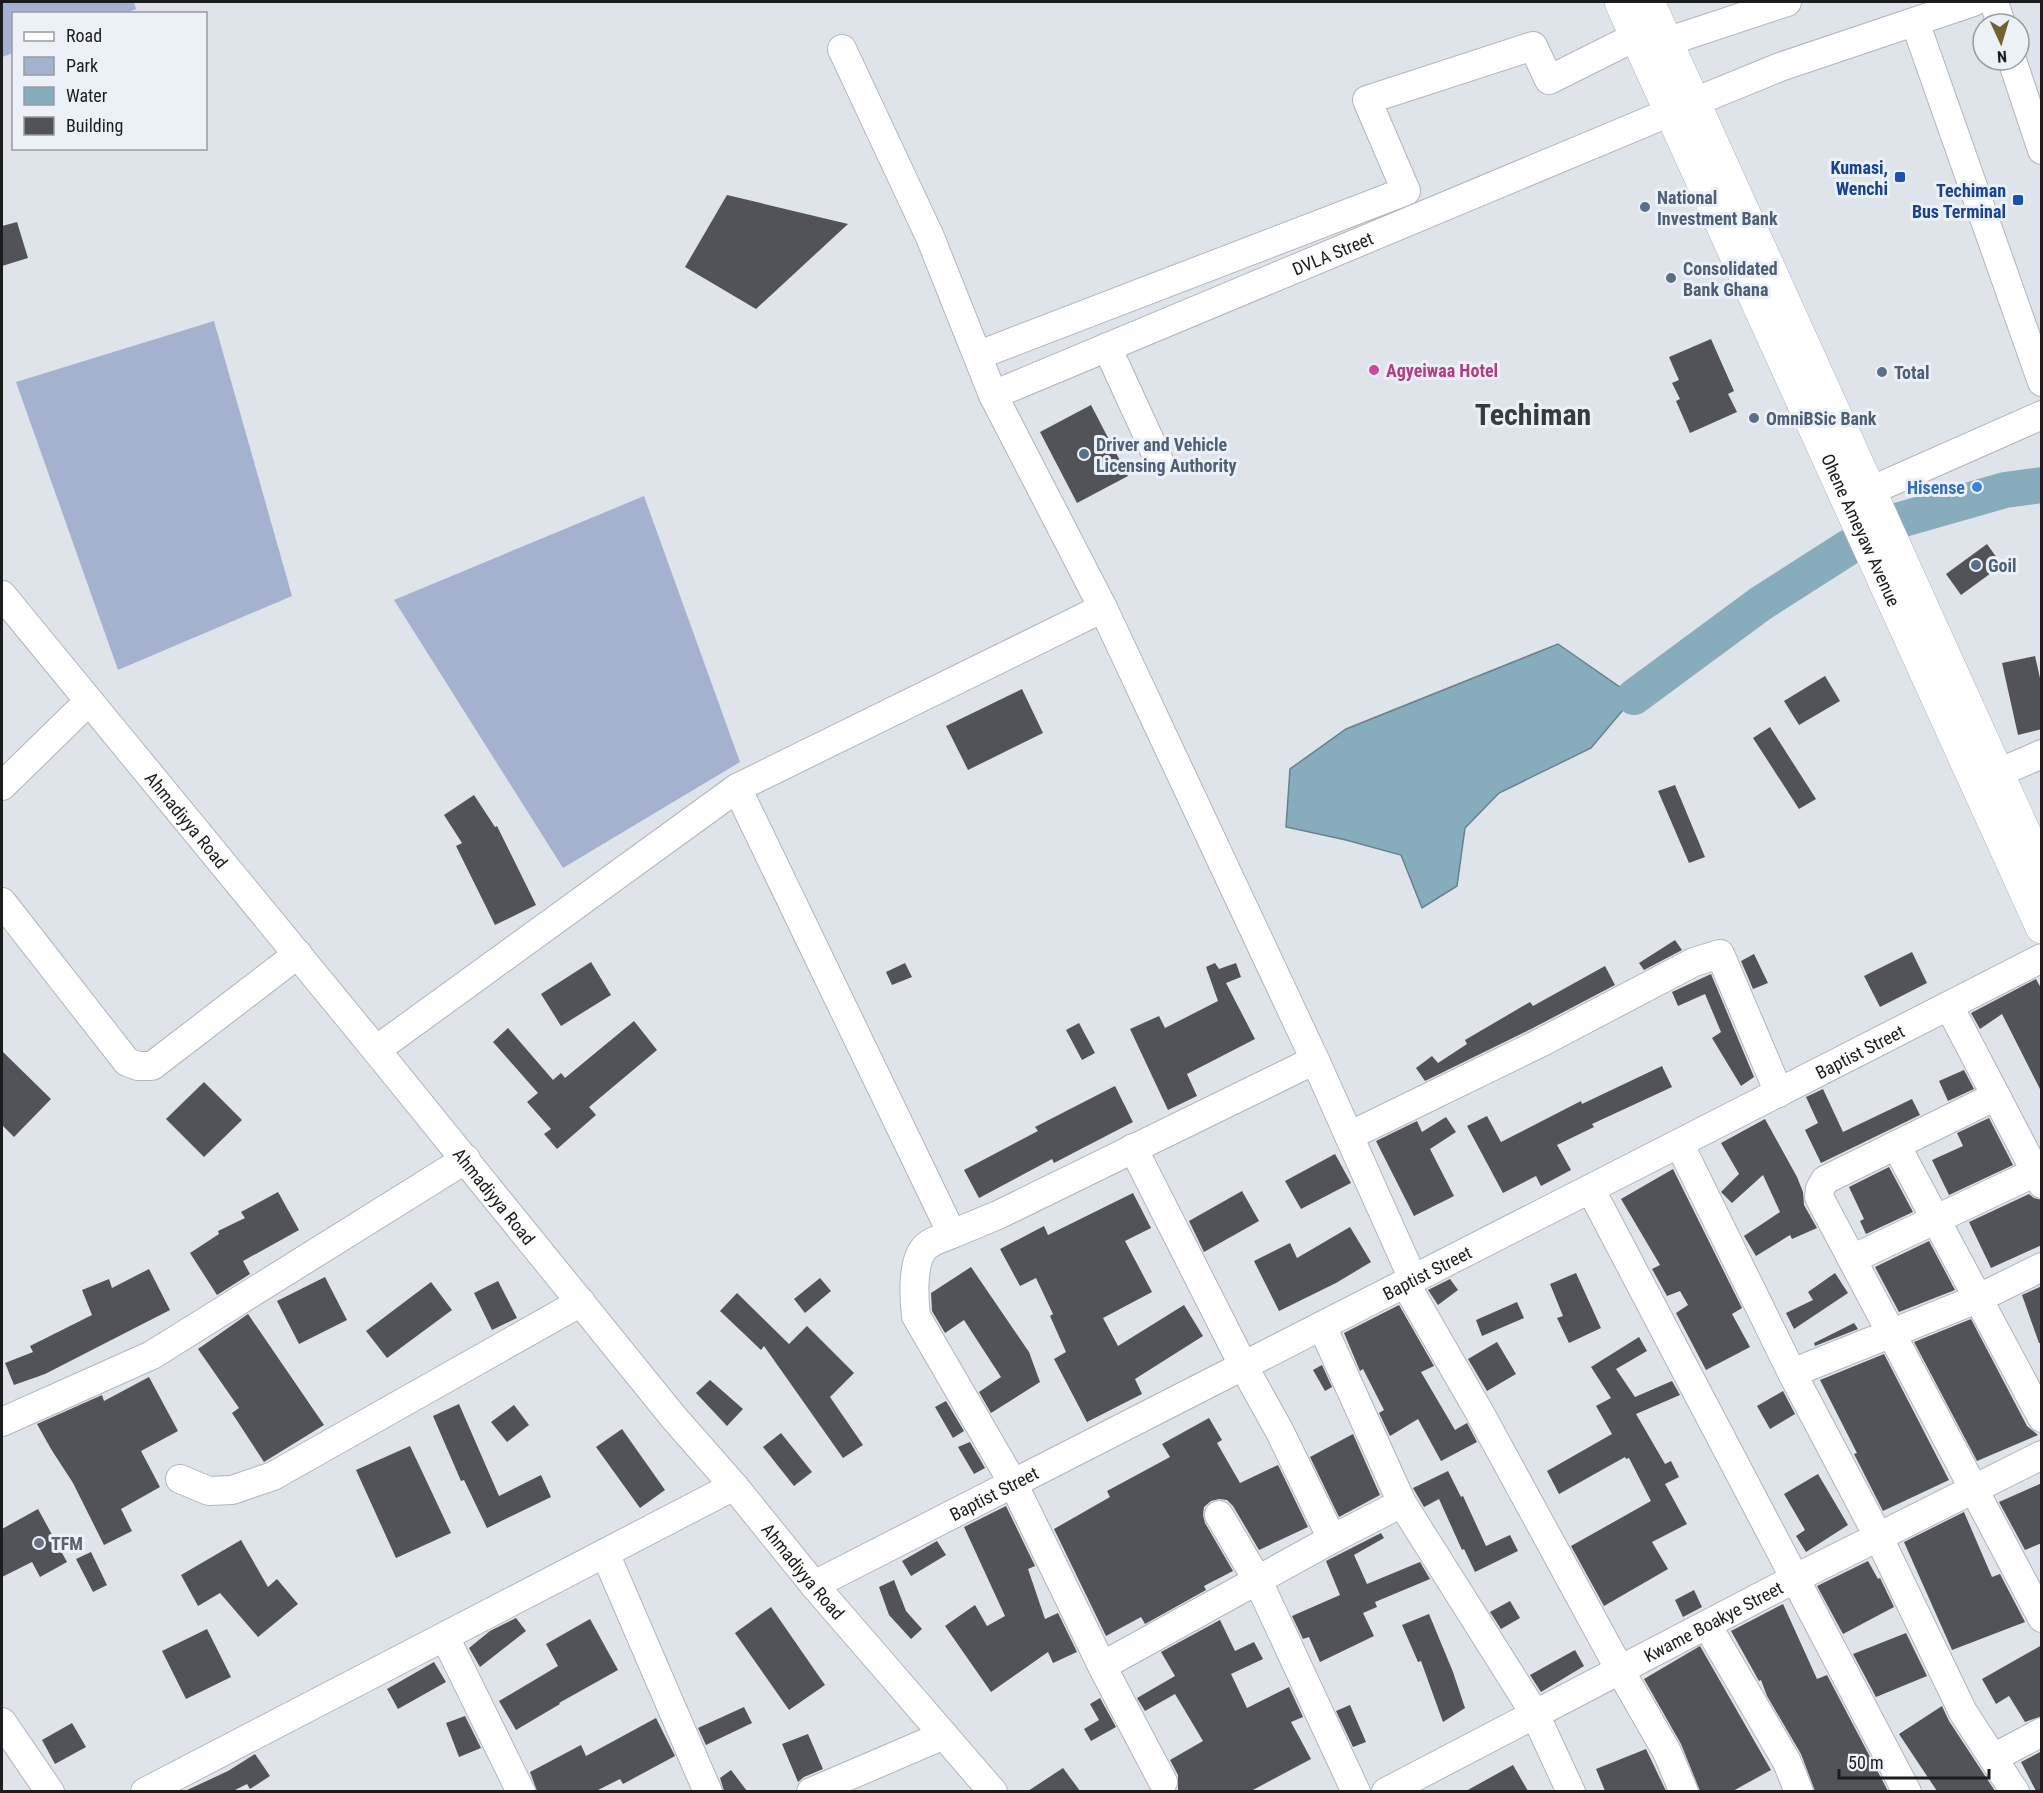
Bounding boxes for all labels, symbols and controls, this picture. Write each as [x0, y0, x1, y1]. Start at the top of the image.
legend [12, 12, 207, 150]
north arrow [1971, 12, 2031, 72]
text: Road [66, 25, 102, 46]
text: N [1996, 47, 2008, 66]
text: Park [66, 55, 98, 76]
text: Water [66, 85, 108, 106]
text: Building [66, 115, 123, 136]
place label: Kumasi, Wenchi [1830, 157, 1888, 199]
marker: Kumasi, Wenchi [1893, 170, 1907, 184]
place label: Techiman Bus Terminal [1912, 180, 2006, 222]
place label: National Investment Bank [1657, 187, 1778, 229]
marker: Techiman Bus Terminal [2011, 193, 2025, 207]
marker: National Investment Bank [1638, 200, 1652, 214]
street label: DVLA Street [1289, 227, 1376, 279]
place label: Consolidated Bank Ghana [1683, 258, 1778, 300]
marker: Consolidated Bank Ghana [1664, 271, 1678, 285]
place label: Agyeiwaa Hotel [1386, 360, 1498, 381]
place label: Total [1894, 362, 1929, 383]
marker: Agyeiwaa Hotel [1367, 363, 1381, 377]
marker: Total [1875, 365, 1889, 379]
district label: Techiman [1475, 397, 1591, 432]
place label: OmniBSic Bank [1766, 408, 1877, 429]
marker: OmniBSic Bank [1747, 411, 1761, 425]
place label: Driver and Vehicle Licensing Authority [1096, 434, 1237, 476]
marker: Driver and Vehicle Licensing Authority [1077, 447, 1091, 461]
street label: Ohene Ameyaw Avenue [1817, 450, 1905, 609]
place label: Hisense [1907, 477, 1965, 498]
marker: Hisense [1970, 480, 1984, 494]
place label: Goil [1988, 555, 2017, 576]
marker: Goil [1969, 558, 1983, 572]
street label: Ahmadiyya Road [141, 767, 232, 872]
street label: Baptist Street [1812, 1020, 1908, 1083]
street label: Ahmadiyya Road [449, 1144, 540, 1249]
street label: Baptist Street [1379, 1241, 1475, 1304]
street label: Baptist Street [946, 1462, 1042, 1524]
street label: Ahmadiyya Road [758, 1519, 849, 1623]
place label: TFM [51, 1533, 83, 1554]
marker: TFM [32, 1536, 46, 1550]
street label: Kwame Boakye Street [1640, 1576, 1786, 1666]
scale bar [1839, 1742, 1989, 1780]
text: 50 m [1848, 1752, 1883, 1773]

